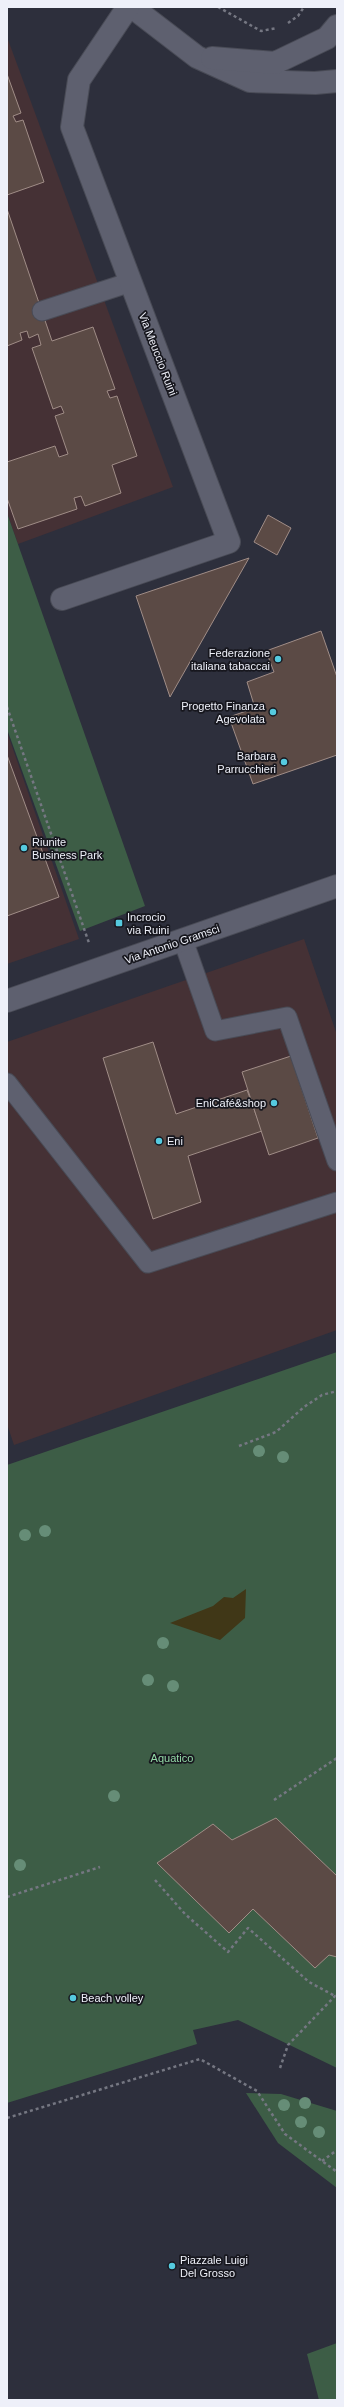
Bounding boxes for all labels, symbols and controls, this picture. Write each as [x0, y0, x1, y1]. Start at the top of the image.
street label: Via Meuccio Ruini [137, 311, 179, 397]
place label: Federazione italiana tabaccai [191, 647, 270, 672]
marker: Federazione italiana tabaccai [273, 654, 283, 664]
place label: Progetto Finanza Agevolata [181, 700, 266, 725]
marker: Progetto Finanza Agevolata [268, 707, 278, 717]
place label: Barbara Parrucchieri [217, 750, 277, 775]
marker: Barbara Parrucchieri [279, 757, 289, 767]
place label: Riunite Business Park [32, 836, 103, 861]
marker: Riunite Business Park [19, 843, 29, 853]
place label: Incrocio via Ruini [127, 911, 169, 936]
marker: Incrocio via Ruini [114, 918, 124, 928]
street label: Via Antonio Gramsci [123, 922, 221, 966]
place label: EniCafé&shop [196, 1097, 266, 1109]
marker: EniCafé&shop [269, 1098, 279, 1108]
place label: Eni [167, 1135, 183, 1147]
marker: Eni [154, 1136, 164, 1146]
park label: Aquatico [151, 1752, 193, 1764]
place label: Beach volley [81, 1992, 144, 2004]
marker: Beach volley [68, 1993, 78, 2003]
place label: Piazzale Luigi Del Grosso [180, 2254, 248, 2279]
marker: Piazzale Luigi Del Grosso [167, 2261, 177, 2271]

